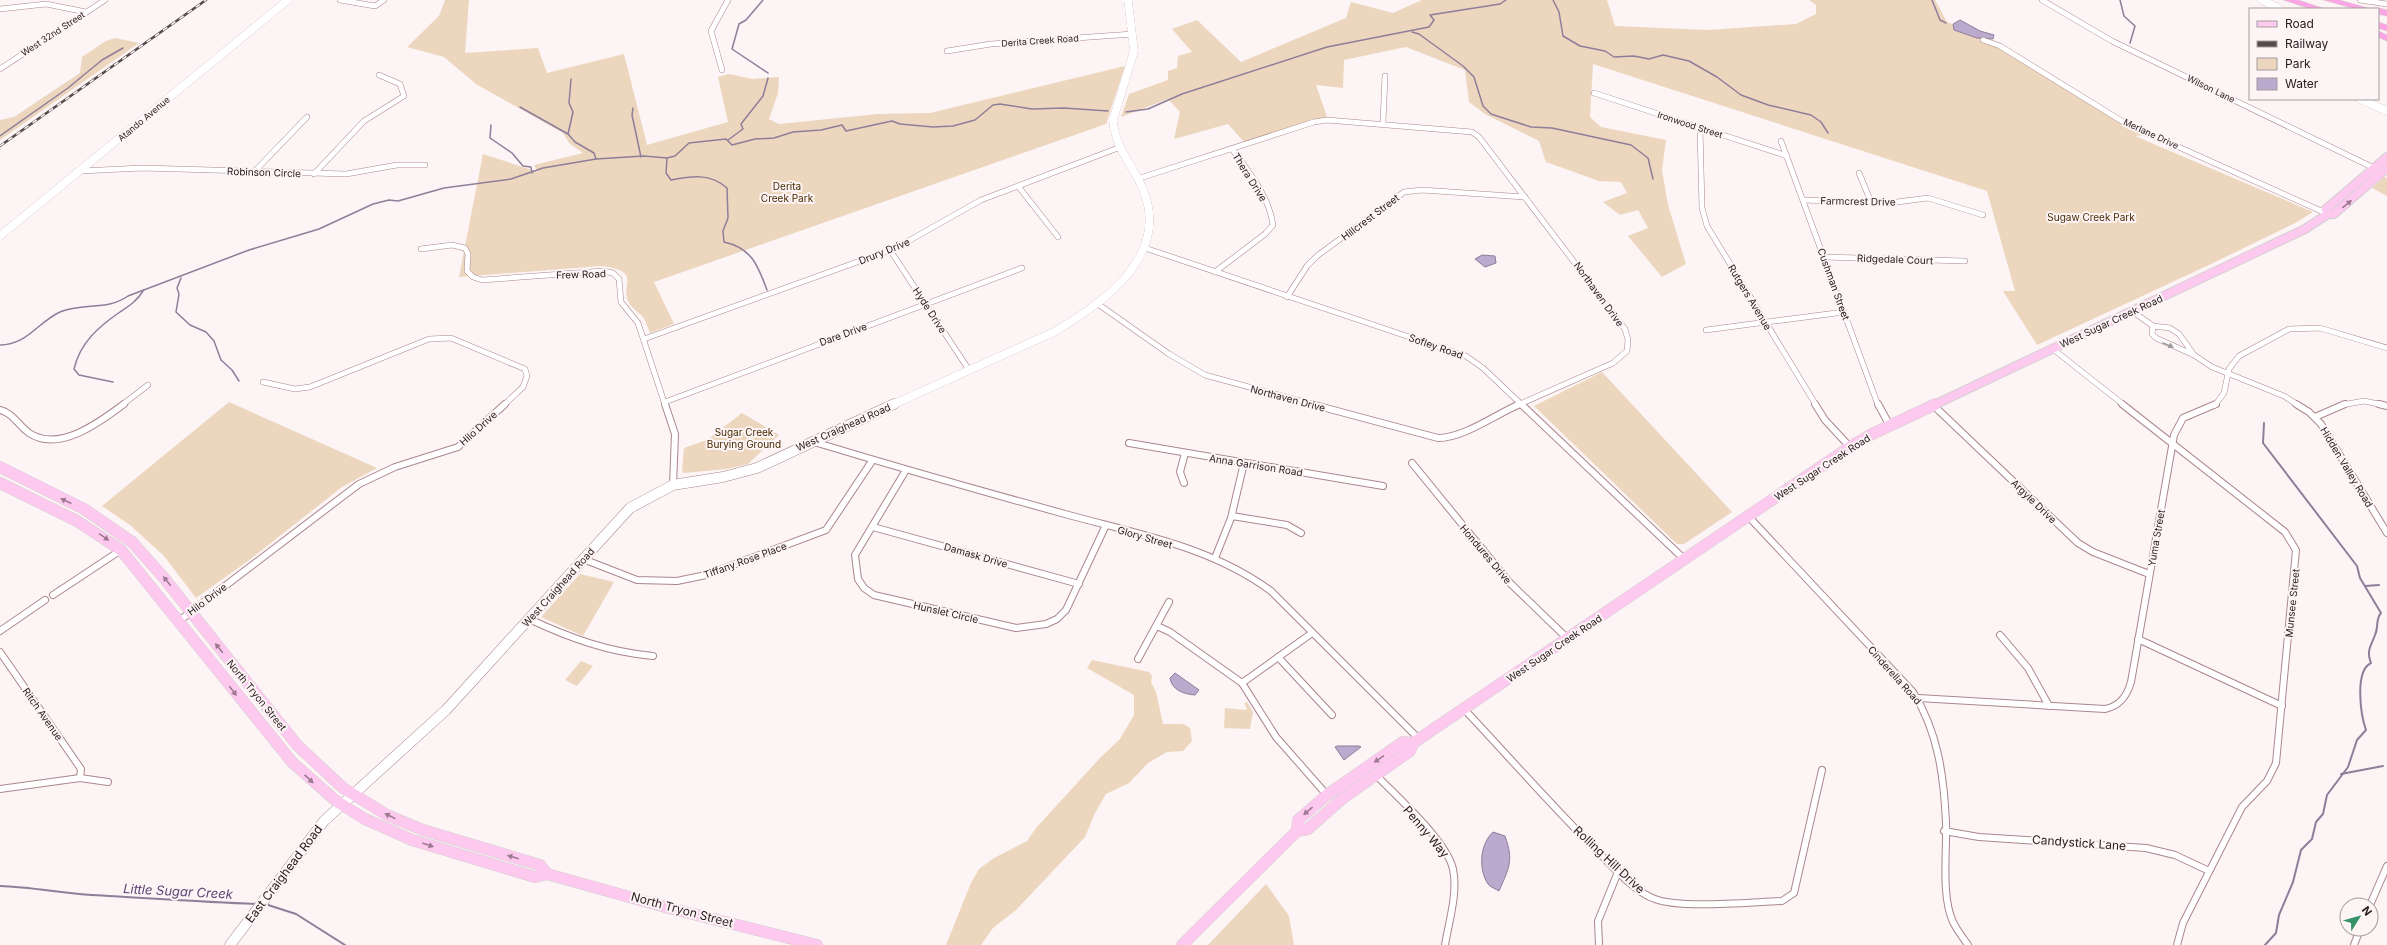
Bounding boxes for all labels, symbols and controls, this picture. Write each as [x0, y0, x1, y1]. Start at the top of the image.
legend [2249, 8, 2379, 100]
street label: West 32nd Street [19, 9, 87, 58]
text: Road [2285, 16, 2314, 31]
street label: Derita Creek Road [1001, 32, 1079, 49]
text: Railway [2285, 36, 2329, 51]
text: Park [2285, 56, 2311, 71]
street label: Wilson Lane [2185, 72, 2237, 105]
text: Water [2285, 76, 2319, 91]
street label: Atando Avenue [115, 94, 172, 144]
street label: Ironwood Street [1656, 109, 1724, 140]
street label: Merlane Drive [2122, 116, 2181, 151]
street label: Thera Drive [1230, 150, 1270, 204]
street label: Robinson Circle [227, 165, 301, 179]
park label: Derita Creek Park [761, 180, 814, 204]
street label: Hillcrest Street [1339, 191, 1402, 243]
street label: Farmcrest Drive [1820, 194, 1896, 208]
one-way arrow [2342, 199, 2352, 208]
park label: Sugaw Creek Park [2047, 211, 2135, 223]
street label: Drury Drive [857, 235, 911, 267]
street label: Cushman Street [1815, 246, 1853, 322]
street label: Ridgedale Court [1857, 252, 1934, 266]
street label: Northaven Drive [1572, 259, 1627, 329]
street label: Rutgers Avenue [1726, 262, 1774, 332]
street label: Frew Road [556, 267, 606, 281]
street label: Hyde Drive [911, 285, 949, 335]
street label: West Sugar Creek Road [2058, 292, 2164, 350]
street label: Dare Drive [818, 320, 869, 348]
street label: Sofley Road [1407, 331, 1465, 361]
one-way arrow [2162, 342, 2174, 348]
street label: Northaven Drive [1249, 382, 1327, 414]
street label: West Craighead Road [794, 401, 892, 453]
street label: Hilo Drive [457, 408, 499, 448]
street label: Hidden Valley Road [2318, 425, 2376, 509]
park label: Sugar Creek Burying Ground [707, 426, 781, 450]
street label: West Sugar Creek Road [1772, 431, 1872, 503]
street label: Anna Garrison Road [1208, 452, 1304, 478]
street label: Argyle Drive [2009, 476, 2059, 526]
one-way arrow [61, 498, 72, 504]
street label: Yuma Street [2145, 508, 2167, 567]
street label: Hondures Drive [1458, 522, 1514, 586]
street label: Glory Street [1116, 523, 1174, 551]
one-way arrow [99, 533, 109, 541]
street label: Tiffany Rose Place [702, 539, 788, 581]
street label: Damask Drive [943, 540, 1009, 570]
street label: West Craighead Road [519, 545, 597, 629]
street label: Munsee Street [2282, 567, 2302, 638]
one-way arrow [162, 576, 171, 586]
street label: Hilo Drive [185, 580, 229, 618]
street label: Hunslet Circle [912, 599, 980, 625]
street label: West Sugar Creek Road [1504, 612, 1604, 684]
one-way arrow [215, 642, 224, 653]
street label: Cinderella Road [1866, 643, 1924, 707]
street label: North Tryon Street [225, 657, 290, 733]
street label: Ritch Avenue [20, 685, 66, 743]
one-way arrow [229, 685, 238, 696]
one-way arrow [1374, 755, 1385, 763]
one-way arrow [304, 774, 314, 784]
street label: Penny Way [1400, 803, 1453, 861]
one-way arrow [1304, 806, 1313, 815]
one-way arrow [384, 813, 396, 819]
street label: East Craighead Road [242, 822, 325, 926]
street label: Rolling Hill Drive [1571, 823, 1648, 897]
street label: Candystick Lane [2031, 832, 2127, 853]
one-way arrow [422, 842, 434, 848]
one-way arrow [507, 854, 519, 860]
water label: Little Sugar Creek [123, 880, 234, 902]
street label: North Tryon Street [629, 889, 735, 930]
north arrow [2339, 897, 2379, 937]
text: N [2359, 903, 2375, 919]

